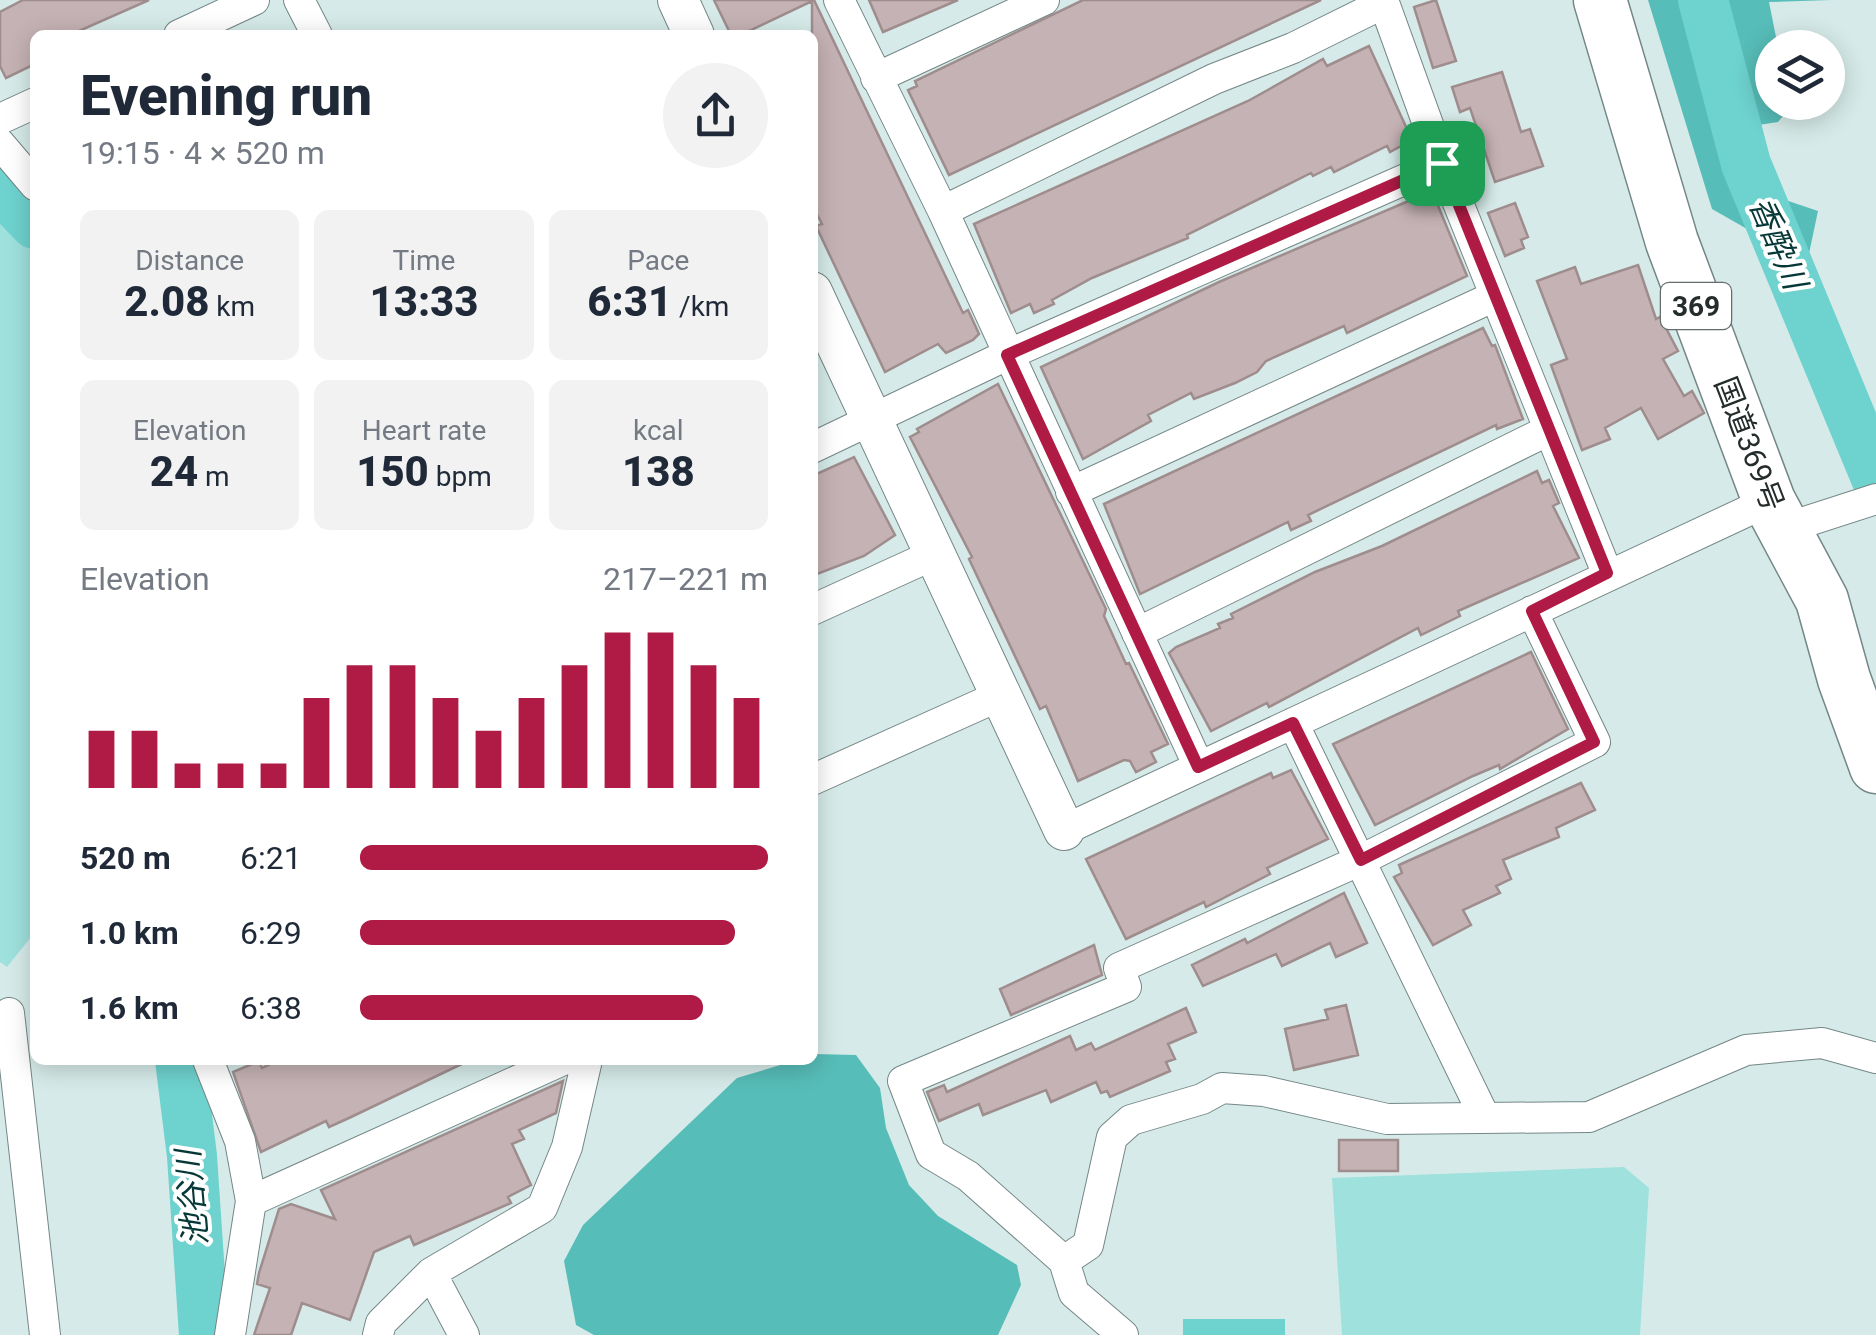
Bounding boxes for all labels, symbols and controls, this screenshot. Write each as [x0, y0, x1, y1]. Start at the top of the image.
map controls [1755, 30, 1845, 120]
button: layers [1755, 30, 1845, 120]
button: share [663, 63, 768, 168]
text: Evening run [80, 64, 372, 128]
pin [1400, 121, 1485, 206]
text: 19:15 · 4 × 520 m [80, 134, 325, 172]
icon: arrive [1415, 136, 1470, 191]
water label: 香酔川 [1742, 191, 1815, 297]
text: Distance [135, 244, 244, 277]
text: Time [393, 244, 455, 277]
text: Pace [627, 244, 689, 277]
text: 2.08 [124, 277, 209, 326]
text: 13:33 [369, 277, 479, 326]
text: 6:31 [587, 277, 672, 326]
road number: 369 [1661, 283, 1731, 329]
text: km [209, 290, 255, 323]
text: /km [672, 290, 729, 323]
street label: 国道369号 [1708, 372, 1791, 516]
text: Elevation [133, 414, 246, 447]
text: Heart rate [362, 414, 486, 447]
text: kcal [633, 414, 684, 447]
text: 24 [150, 447, 198, 496]
text: 150 [356, 447, 429, 496]
text: 138 [622, 447, 695, 496]
text: m [198, 460, 230, 493]
text: bpm [429, 460, 492, 493]
text: Elevation [80, 560, 210, 598]
text: 217–221 m [603, 560, 768, 598]
text: 520 m [80, 839, 171, 877]
text: 6:21 [240, 839, 302, 877]
text: 1.0 km [80, 914, 179, 952]
text: 6:29 [240, 914, 302, 952]
text: 1.6 km [80, 989, 179, 1027]
text: 6:38 [240, 989, 302, 1027]
water label: 池谷川 [169, 1146, 215, 1247]

